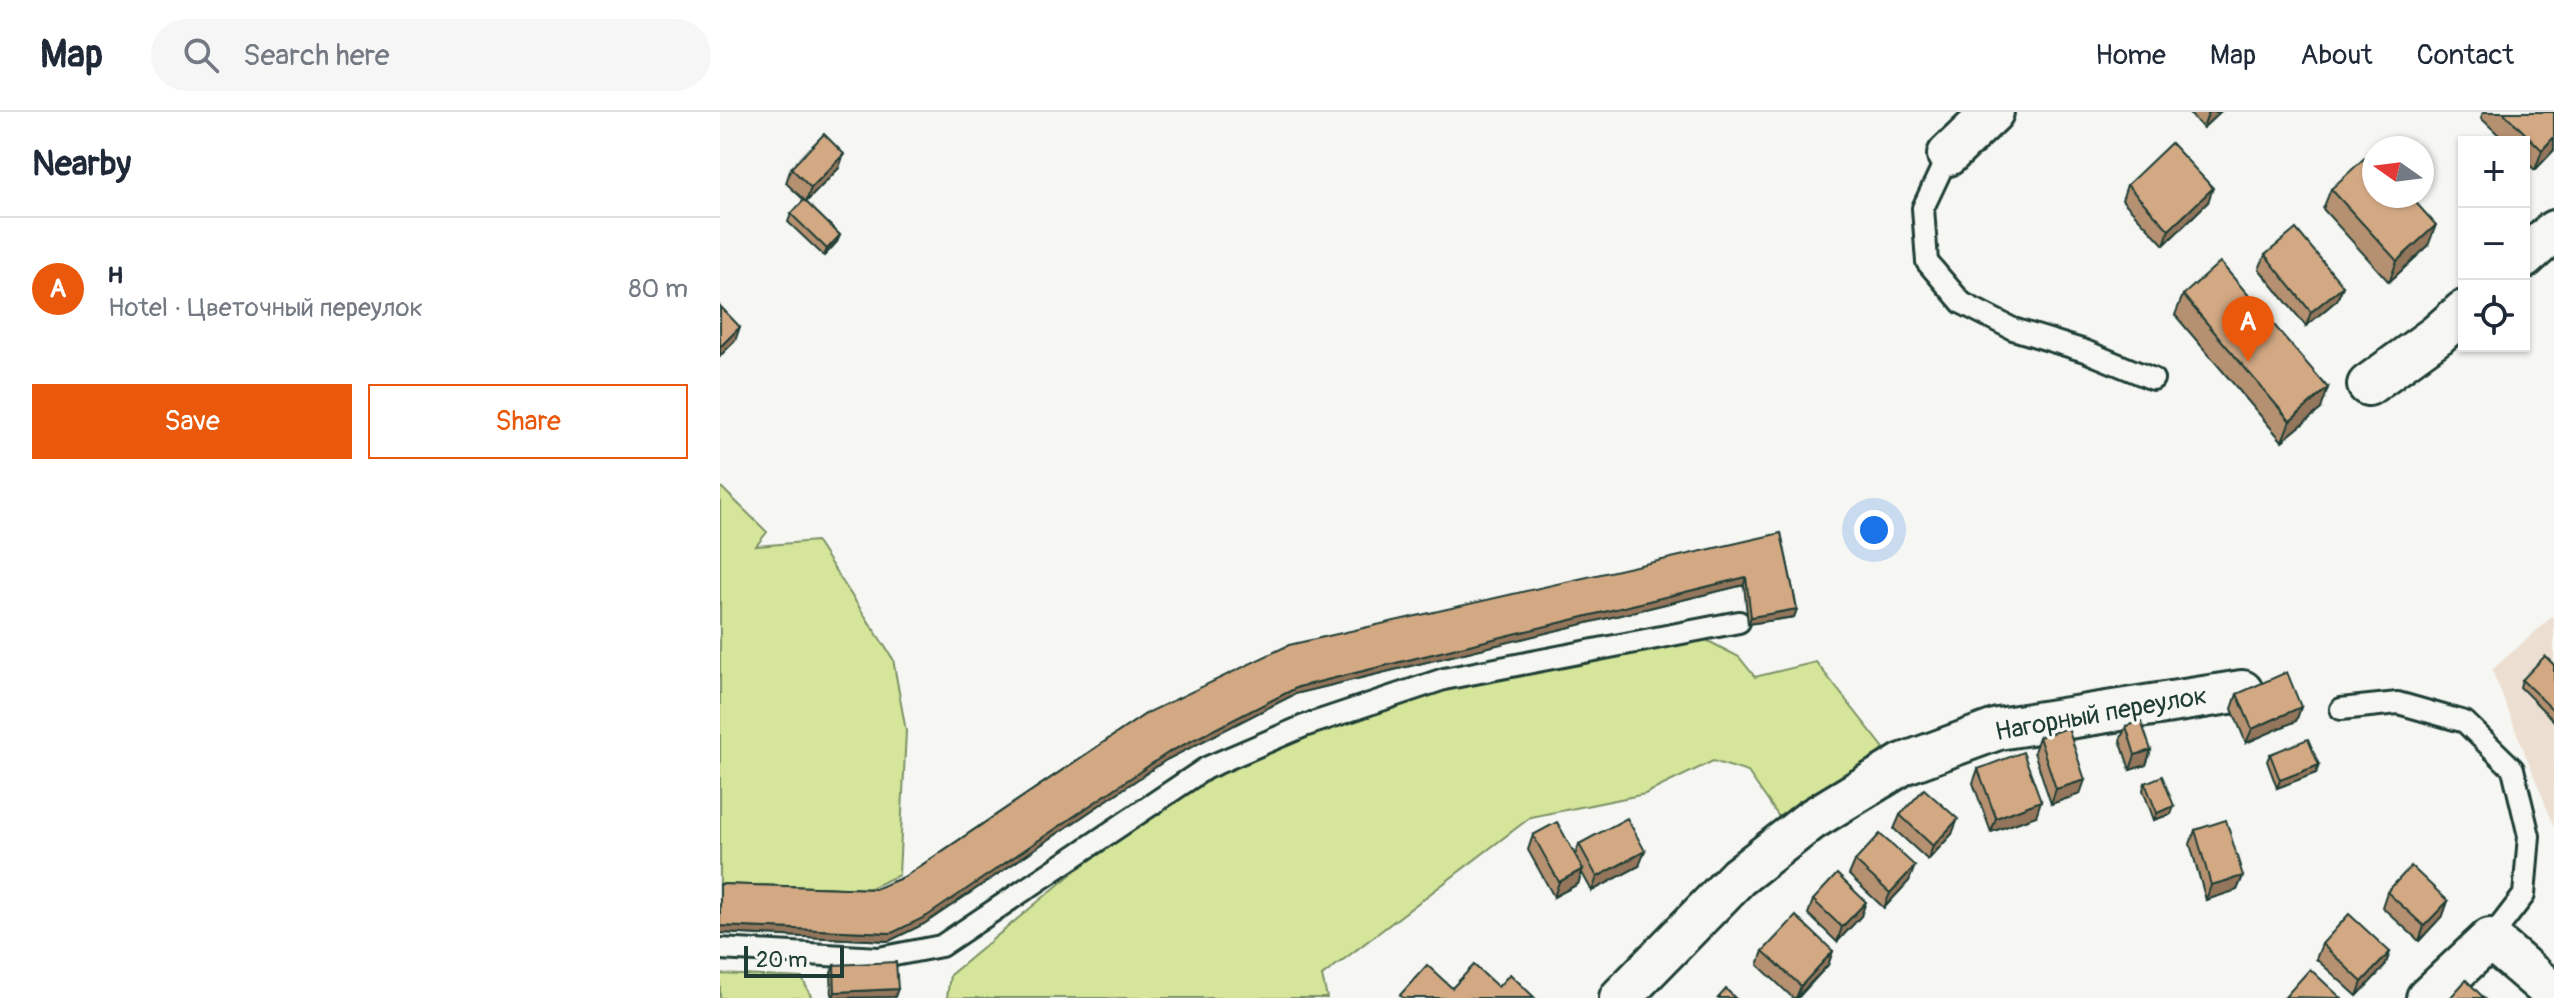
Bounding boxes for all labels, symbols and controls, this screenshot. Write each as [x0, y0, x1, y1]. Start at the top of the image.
search box [151, 19, 711, 91]
text: Map [40, 31, 103, 79]
icon: search [179, 33, 223, 77]
text: Search here [243, 37, 390, 74]
text: Home [2095, 38, 2166, 73]
text: Map [2210, 38, 2256, 73]
text: About [2300, 38, 2373, 73]
text: Contact [2417, 38, 2514, 73]
north arrow [2362, 136, 2434, 208]
map controls [2458, 136, 2530, 352]
button: + [2458, 136, 2530, 208]
text: Nearby [32, 143, 131, 186]
button: − [2458, 208, 2530, 280]
text: н [108, 255, 123, 292]
text: A [50, 273, 66, 305]
text: 80 m [628, 273, 688, 305]
button: locate [2458, 280, 2530, 352]
text: Hotel · Цветочный переулок [108, 292, 423, 324]
pin: A [2222, 296, 2274, 362]
button: Save [32, 384, 352, 459]
button: Share [368, 384, 688, 459]
your location [1854, 510, 1894, 550]
street label: Нагорный переулок [1992, 680, 2210, 748]
scale bar [744, 942, 844, 978]
text: 20 m [756, 946, 808, 974]

